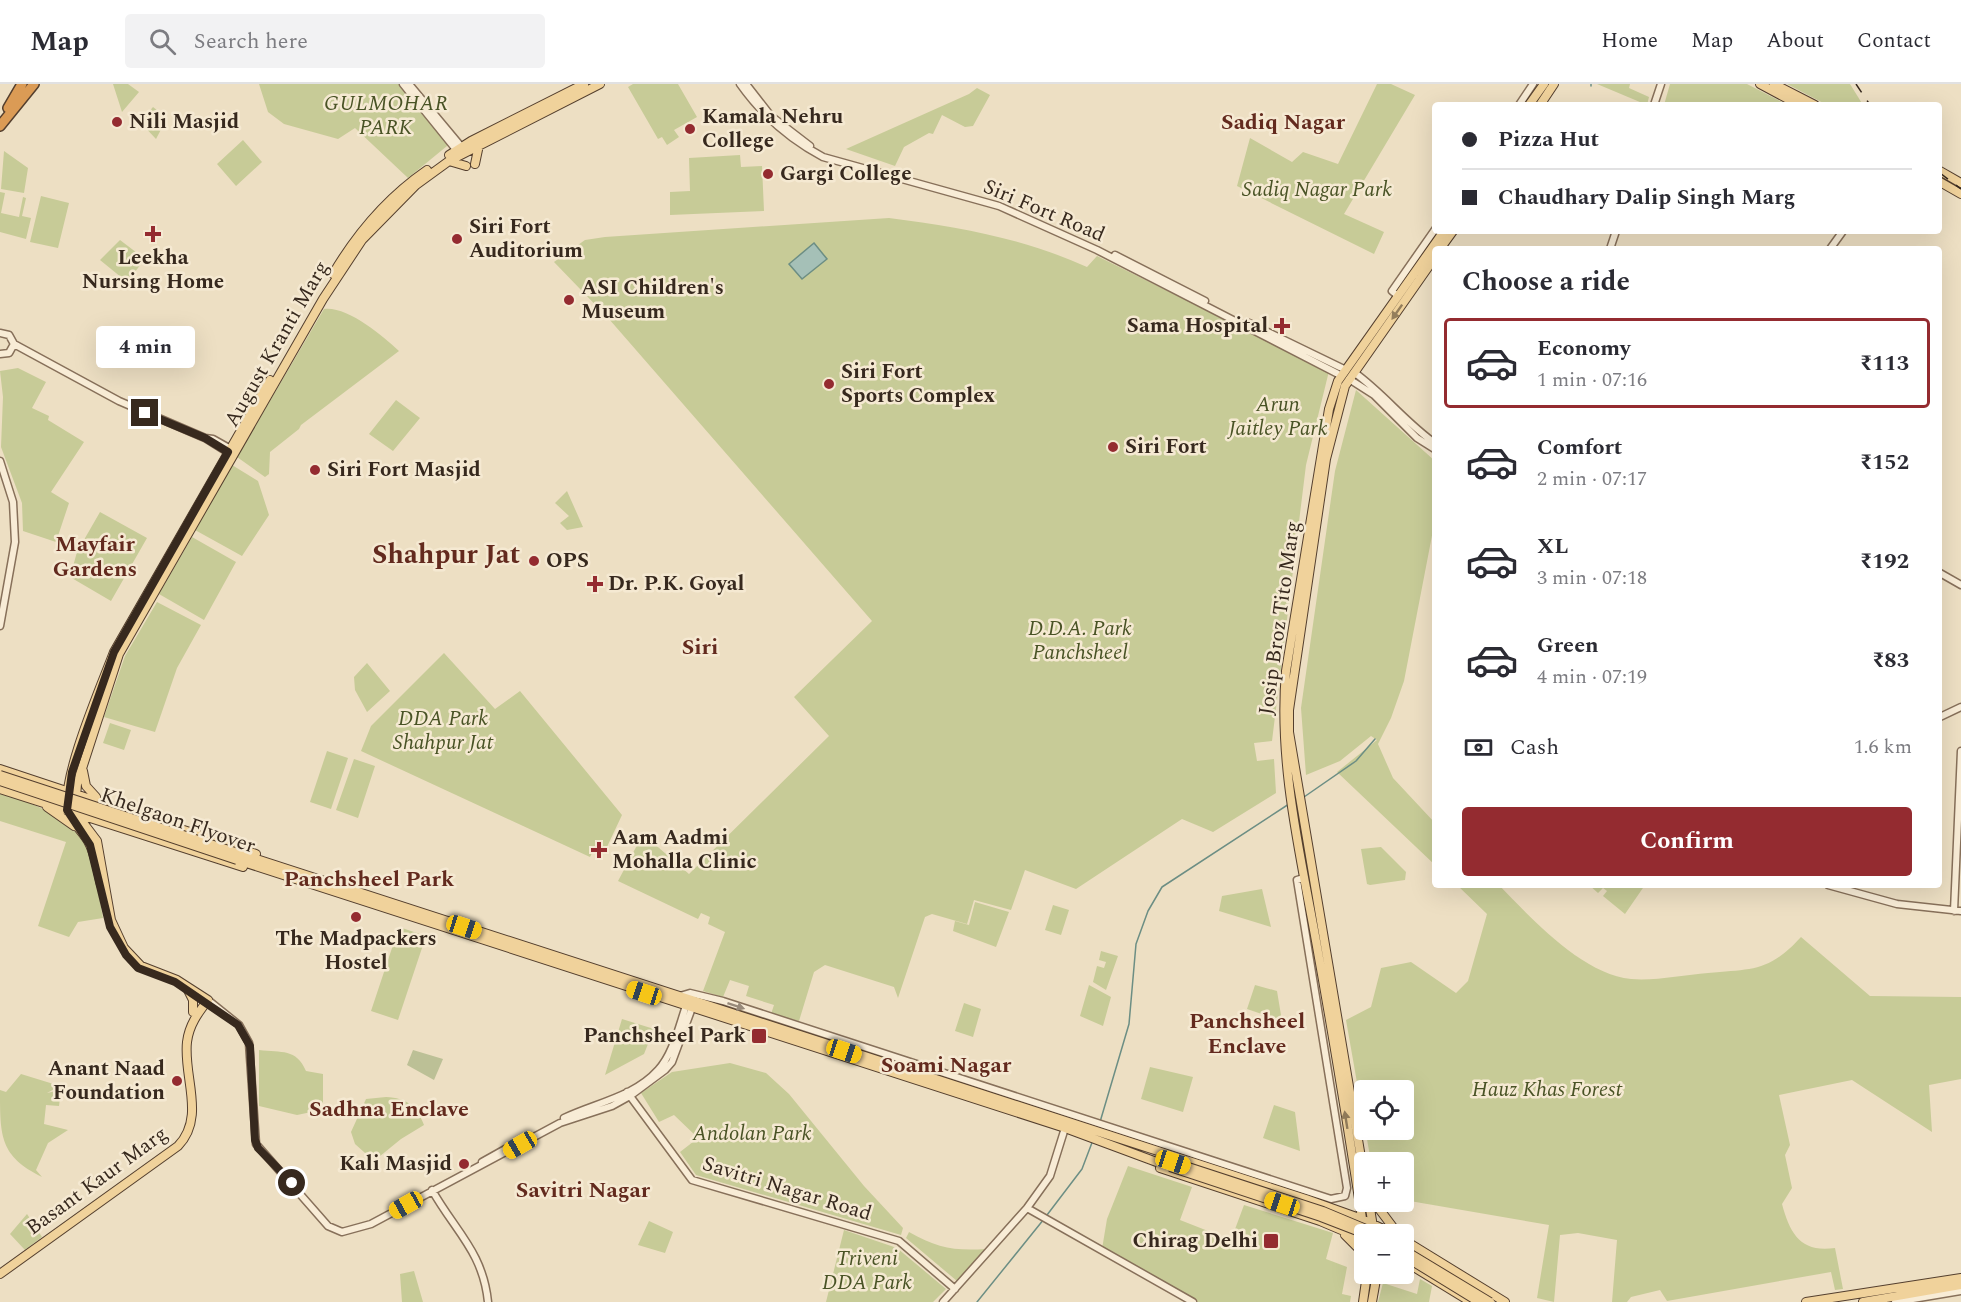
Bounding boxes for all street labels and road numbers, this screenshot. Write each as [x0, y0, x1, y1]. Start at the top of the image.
street label: Siri Fort Road [978, 171, 1110, 251]
street label: August Kranti Marg [216, 255, 338, 433]
street label: Josip Broz Tito Marg [1251, 519, 1309, 717]
street label: Khelgaon Flyover [96, 779, 260, 863]
street label: Basant Kaur Marg [19, 1118, 175, 1244]
street label: Savitri Nagar Road [698, 1148, 876, 1230]

